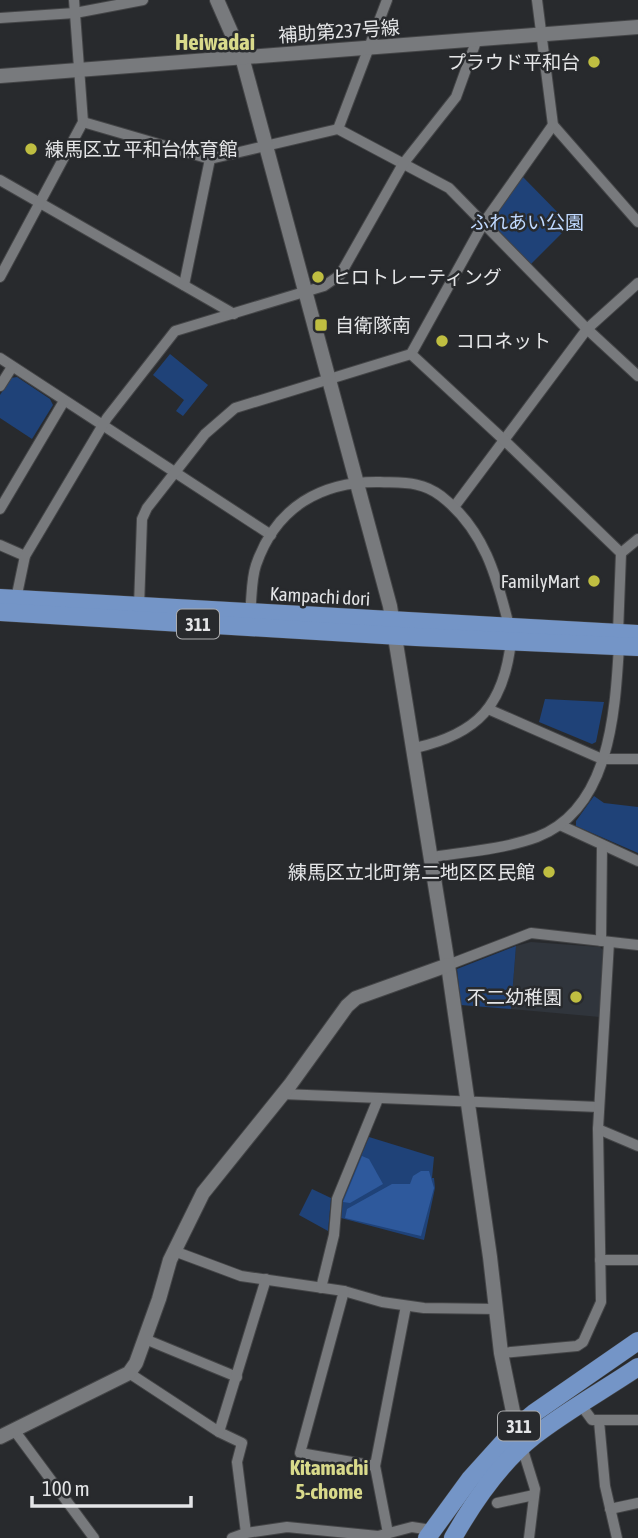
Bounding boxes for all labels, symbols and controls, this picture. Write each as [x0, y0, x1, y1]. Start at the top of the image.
street label: 補助第237号線 [277, 16, 401, 46]
district label: Heiwadai [175, 29, 255, 55]
place label: プラウド平和台 [447, 51, 580, 73]
marker: プラウド平和台 [586, 54, 602, 70]
place label: 練馬区立 平和台体育館 [45, 138, 238, 160]
marker: 練馬区立 平和台体育館 [23, 141, 39, 157]
park label: ふれあい公園 [470, 211, 584, 233]
place label: ヒロトレーティング [332, 266, 502, 288]
marker: ヒロトレーティング [310, 269, 326, 285]
place label: 自衛隊南 [335, 314, 411, 336]
marker: 自衛隊南 [313, 317, 329, 333]
place label: コロネット [456, 330, 551, 352]
marker: コロネット [434, 333, 450, 349]
place label: FamilyMart [501, 570, 580, 592]
marker: FamilyMart [586, 573, 602, 589]
street label: Kampachi dori [269, 582, 371, 610]
road number: 311 [177, 610, 219, 638]
place label: 練馬区立北町第二地区区民館 [288, 861, 535, 883]
marker: 練馬区立北町第二地区区民館 [541, 864, 557, 880]
place label: 不二幼稚園 [467, 986, 562, 1008]
marker: 不二幼稚園 [568, 989, 584, 1005]
road number: 311 [498, 1412, 540, 1441]
district label: Kitamachi 5-chome [290, 1455, 368, 1503]
scale bar [32, 1464, 191, 1508]
text: 100 m [42, 1476, 90, 1500]

